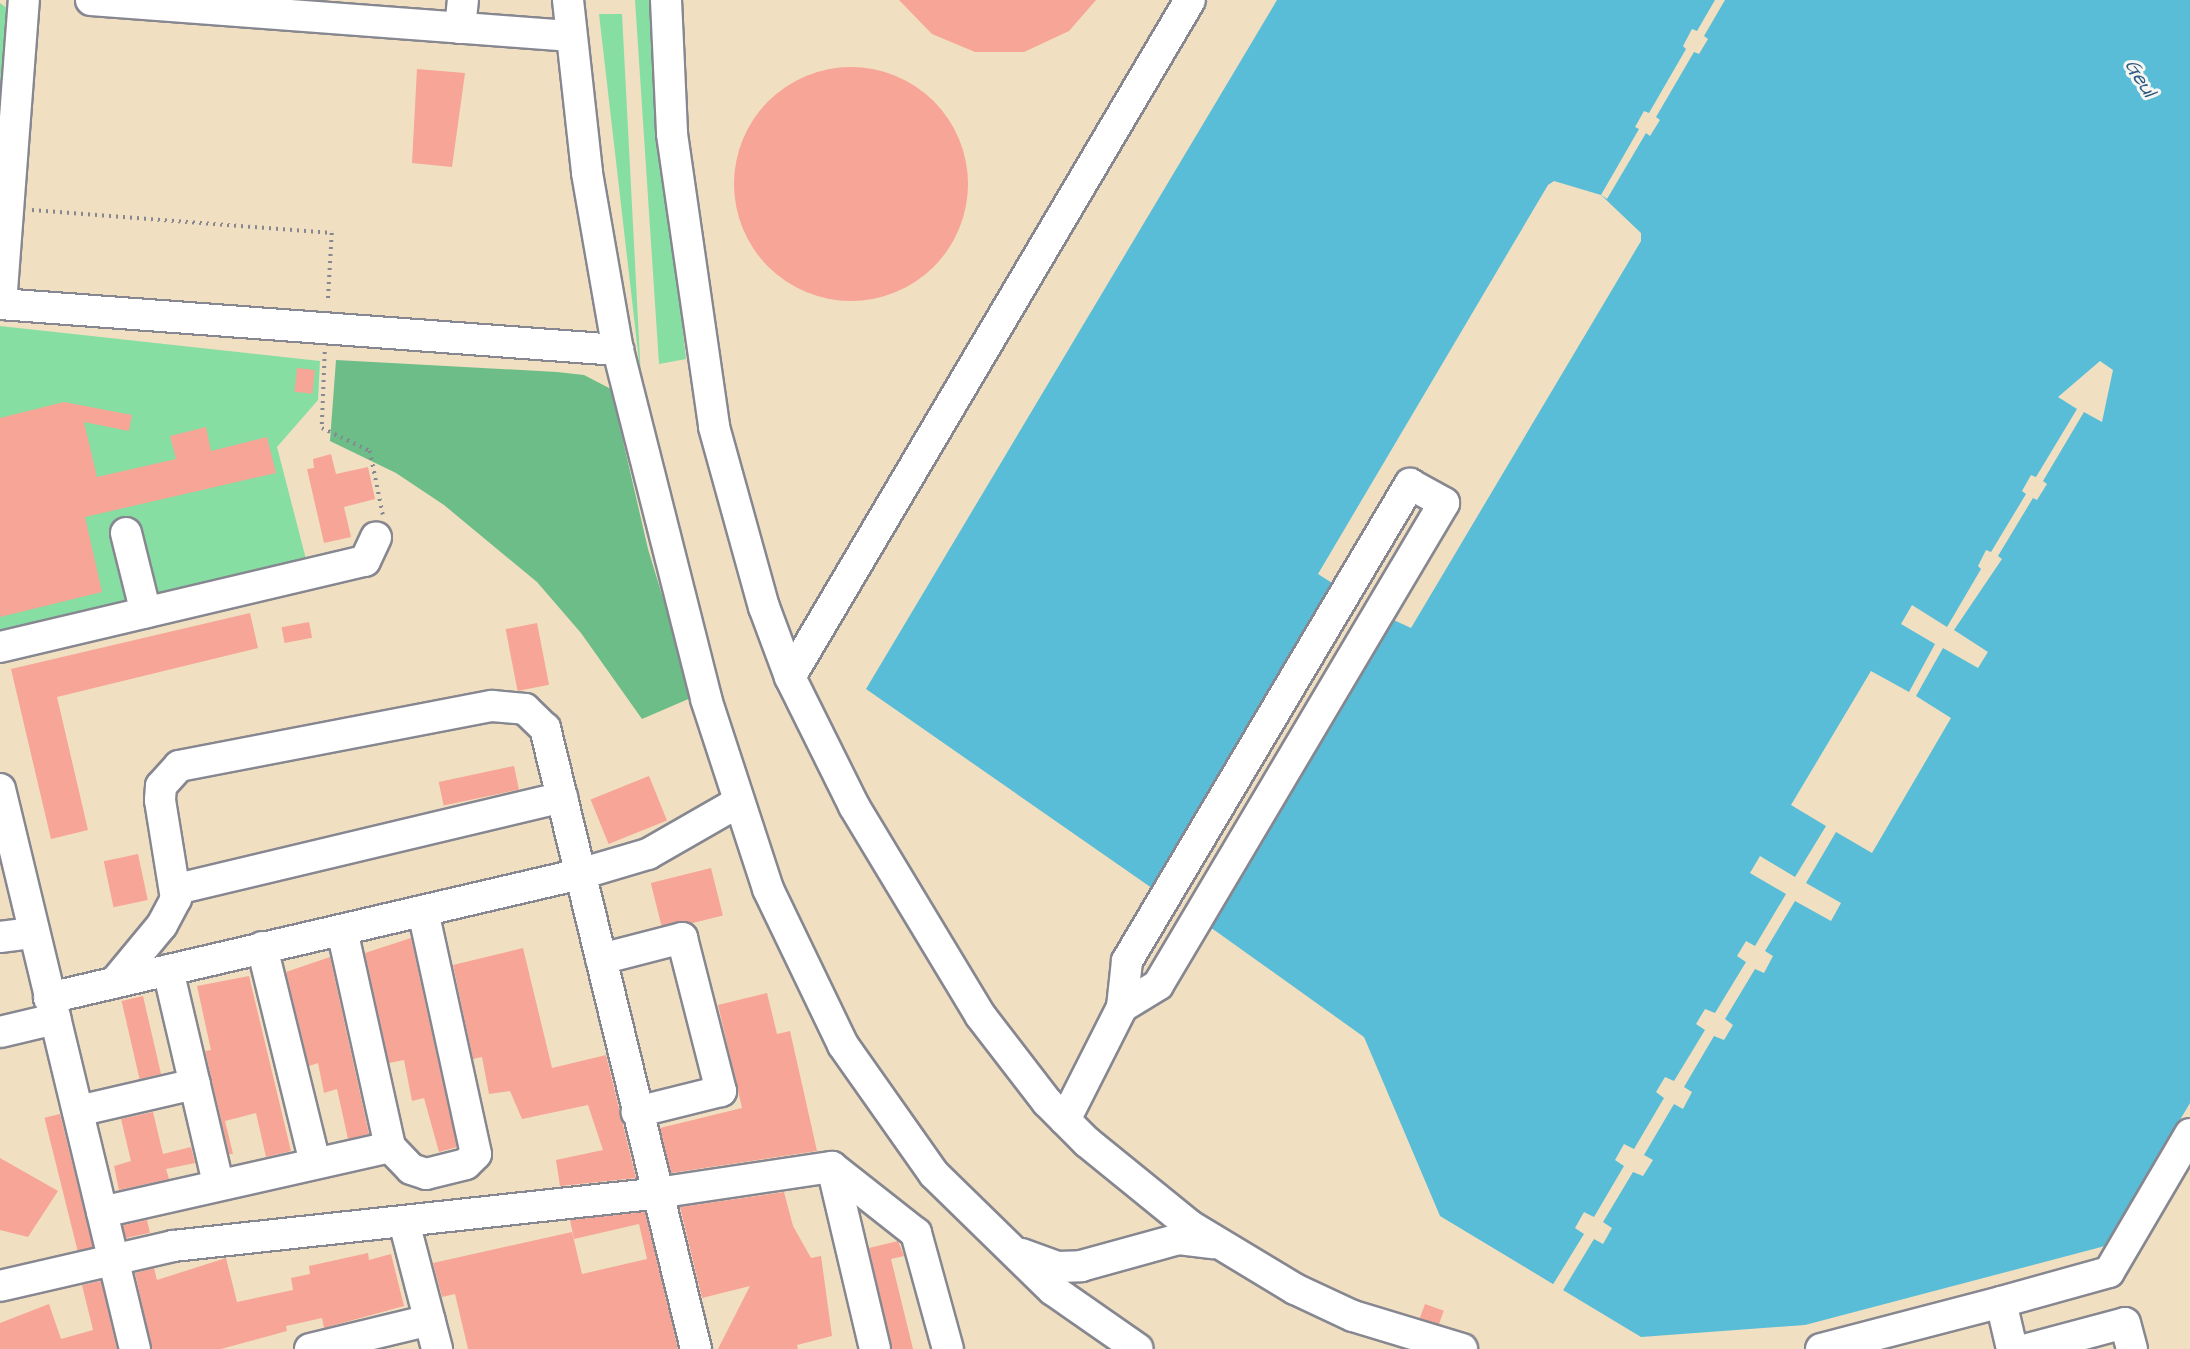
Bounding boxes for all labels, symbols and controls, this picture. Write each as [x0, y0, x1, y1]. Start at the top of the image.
water label: Geul [2119, 54, 2161, 102]

